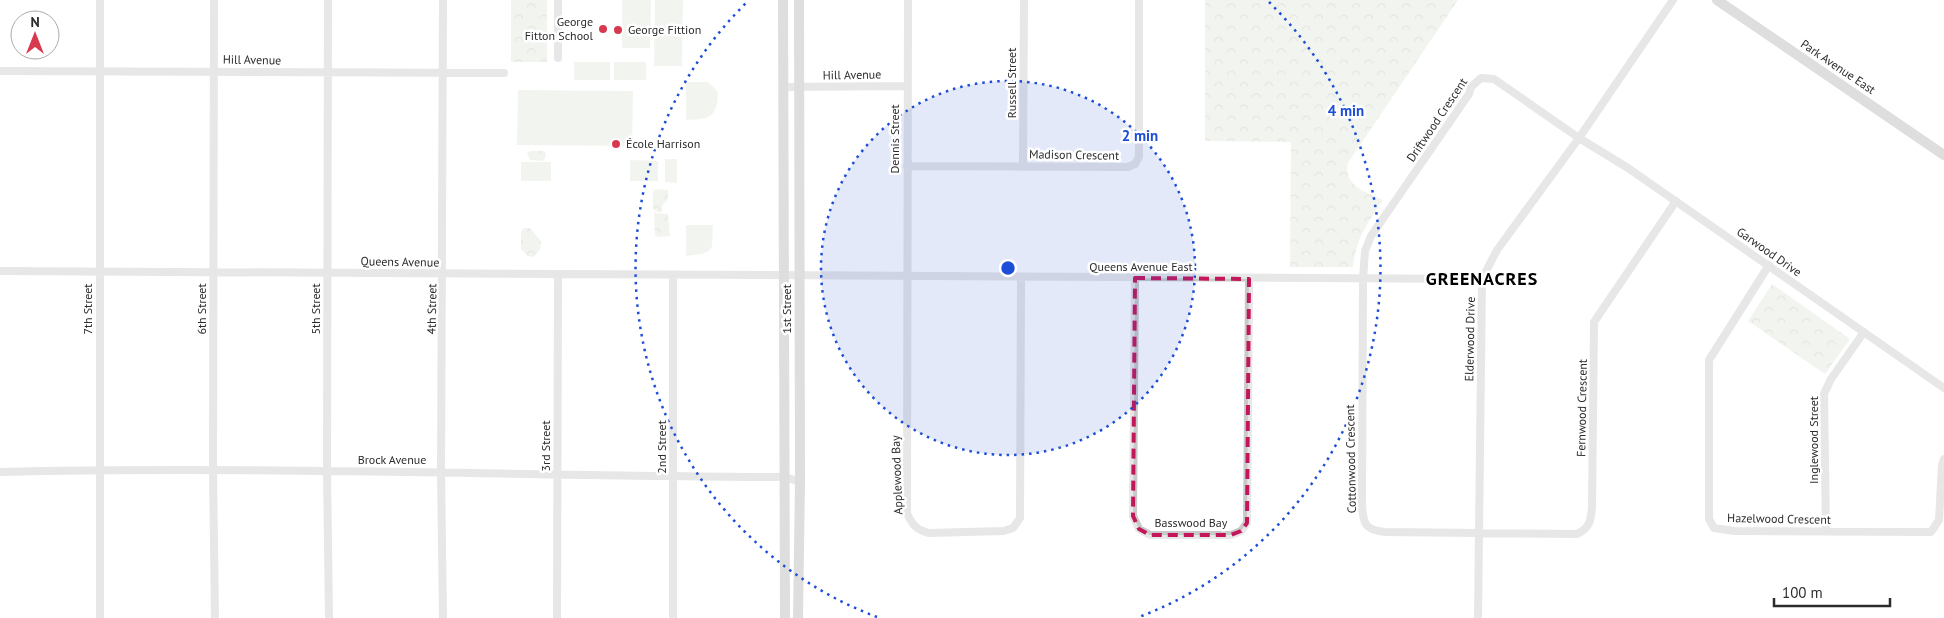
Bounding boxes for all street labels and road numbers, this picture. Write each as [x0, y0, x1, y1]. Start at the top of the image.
street label: Park Avenue East [1798, 36, 1878, 97]
street label: Russell Street [1004, 48, 1019, 118]
street label: Hill Avenue [223, 51, 281, 68]
street label: Hill Avenue [823, 66, 881, 83]
street label: Driftwood Crescent [1403, 75, 1470, 164]
street label: Dennis Street [887, 104, 902, 174]
street label: Madison Crescent [1029, 146, 1119, 163]
street label: Garwood Drive [1734, 224, 1805, 279]
street label: Queens Avenue [361, 253, 439, 270]
street label: Queens Avenue East [1089, 259, 1193, 274]
street label: 6th Street [194, 283, 209, 335]
street label: 5th Street [308, 283, 323, 335]
street label: 4th Street [424, 283, 439, 335]
street label: 7th Street [80, 284, 95, 334]
street label: 1st Street [779, 284, 794, 334]
street label: Elderwood Drive [1461, 297, 1478, 381]
street label: Fernwood Crescent [1573, 359, 1590, 457]
street label: Inglewood Street [1806, 396, 1821, 484]
street label: Cottonwood Crescent [1342, 404, 1359, 514]
street label: 2nd Street [654, 420, 669, 474]
street label: 3rd Street [538, 421, 553, 471]
street label: Applewood Bay [888, 435, 905, 515]
street label: Brock Avenue [358, 452, 426, 467]
street label: Hazelwood Crescent [1727, 510, 1831, 527]
street label: Basswood Bay [1155, 515, 1228, 530]

